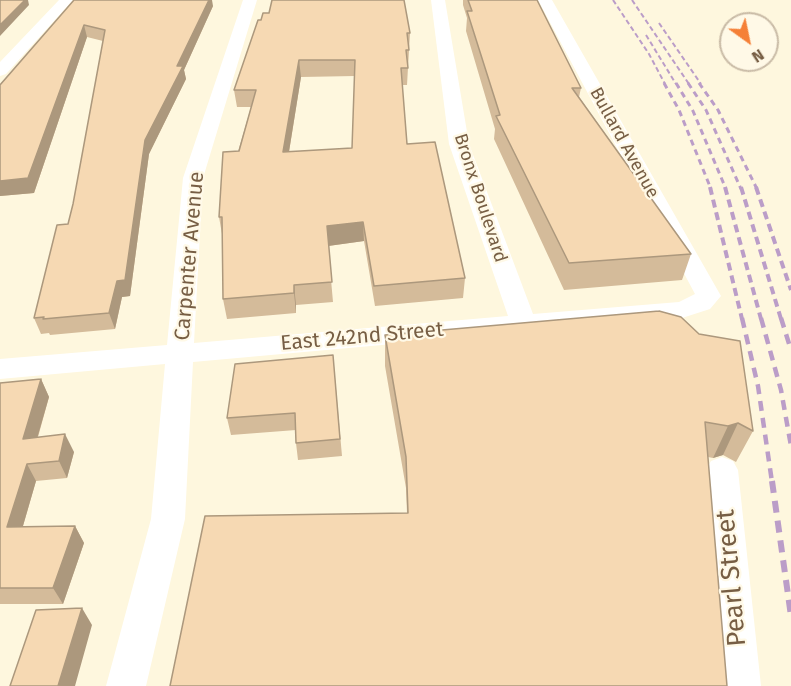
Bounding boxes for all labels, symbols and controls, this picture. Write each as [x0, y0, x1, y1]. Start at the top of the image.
north arrow [719, 12, 779, 72]
text: N [748, 45, 768, 67]
street label: Bullard Avenue [585, 84, 663, 202]
street label: Bronx Boulevard [449, 131, 511, 265]
street label: Carpenter Avenue [170, 171, 210, 341]
street label: East 242nd Street [279, 317, 445, 357]
street label: Pearl Street [710, 508, 754, 648]

